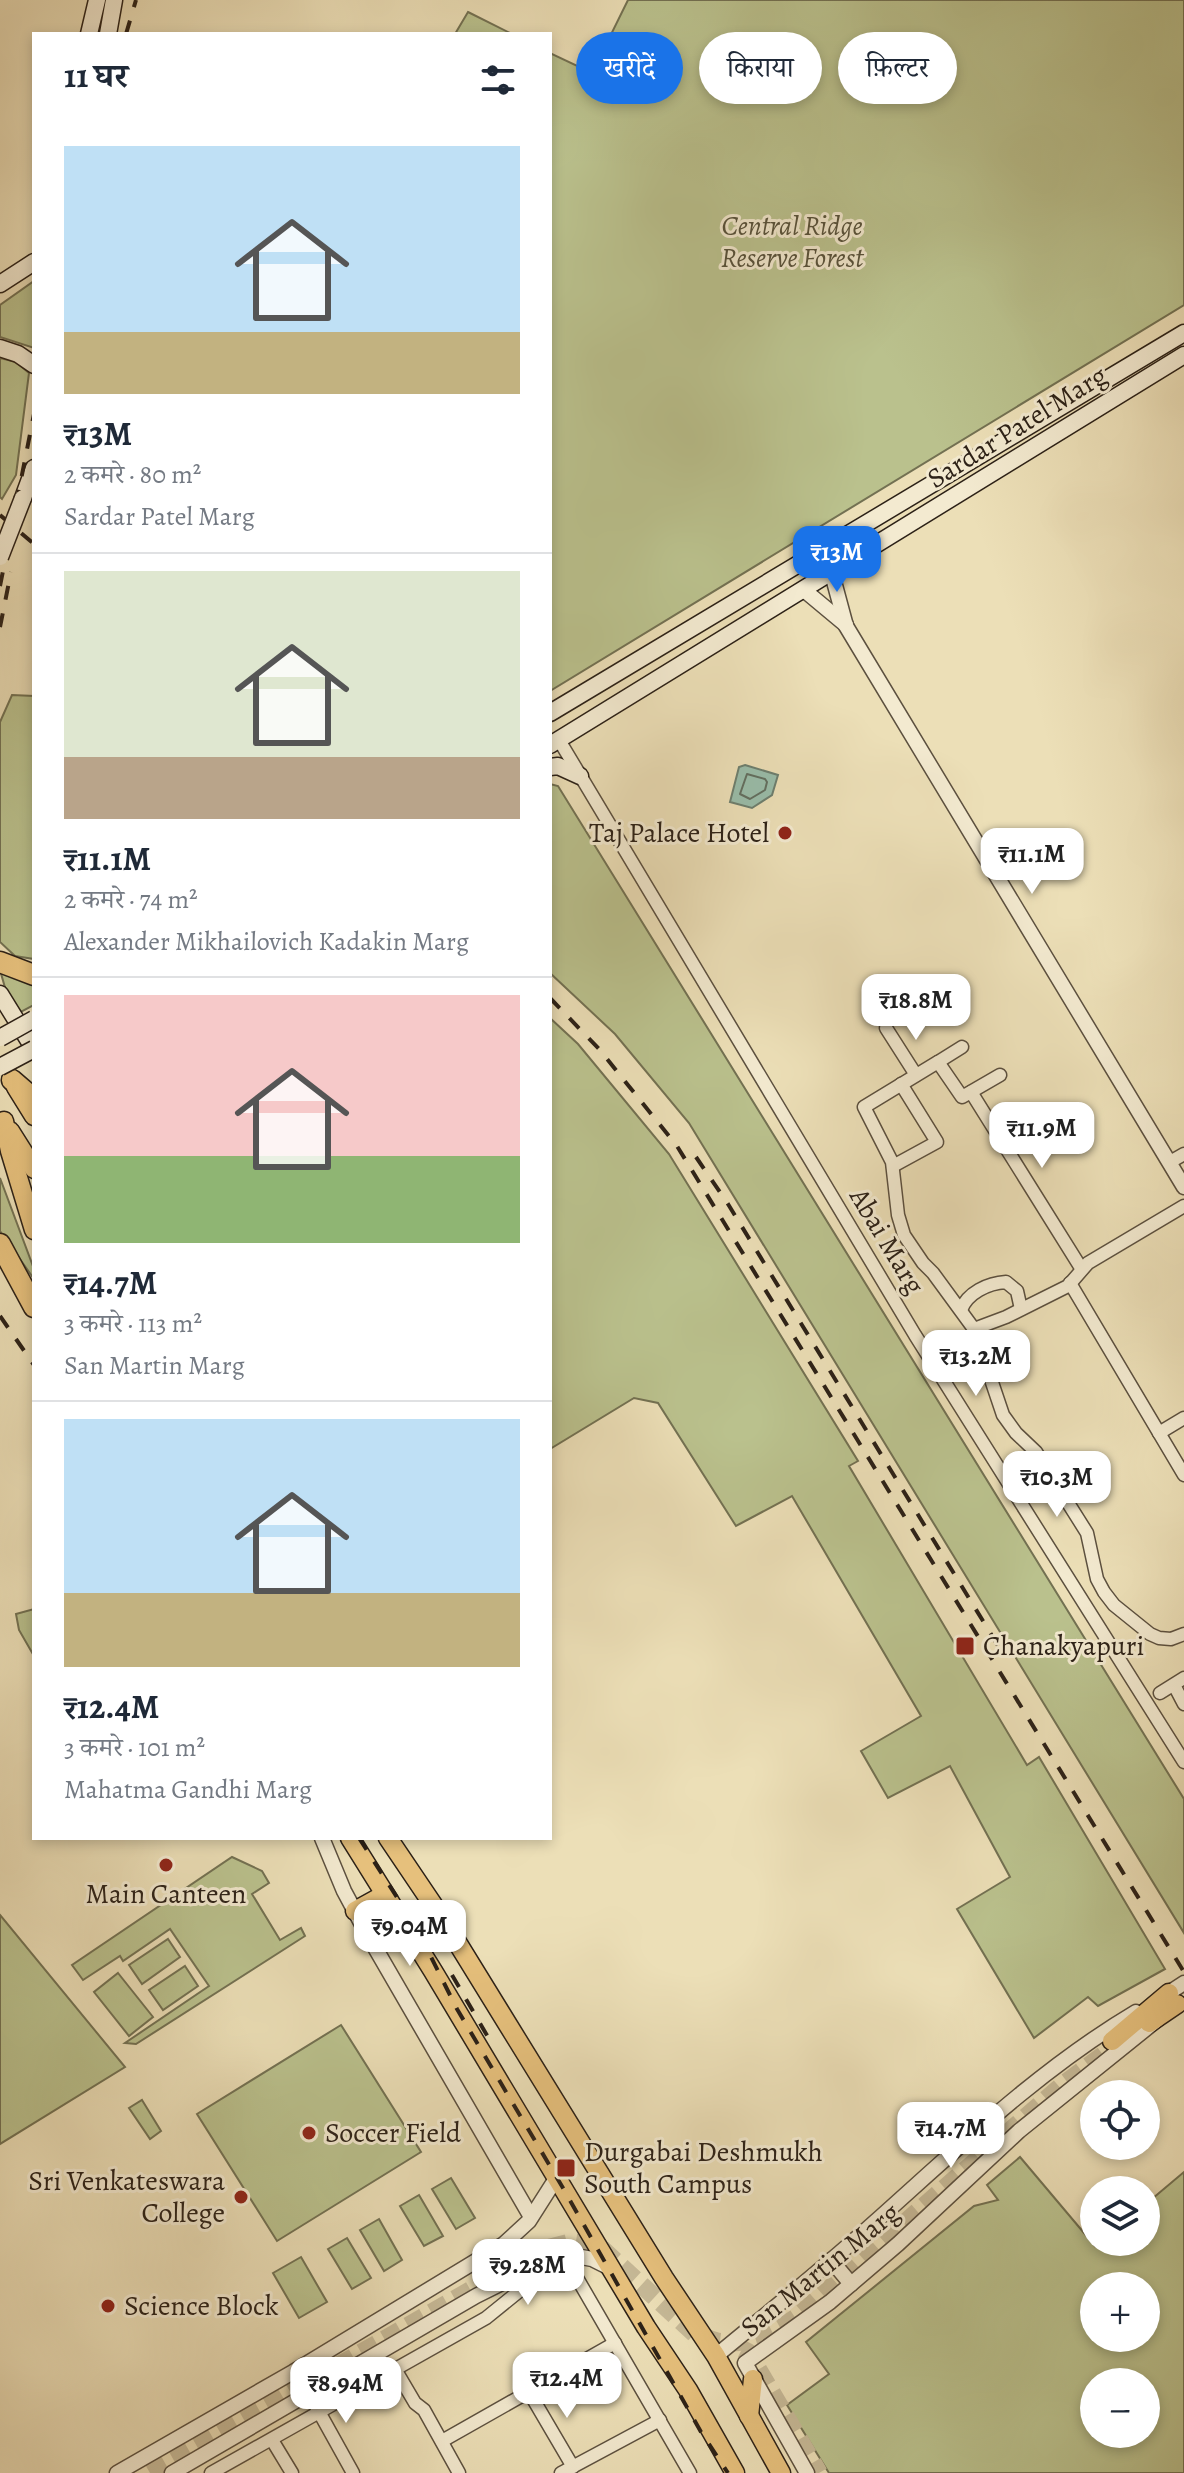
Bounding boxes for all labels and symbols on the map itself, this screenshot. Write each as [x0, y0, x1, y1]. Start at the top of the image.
park label: Central Ridge Reserve Forest [721, 207, 864, 277]
street label: Sardar Patel Marg [920, 356, 1114, 498]
pin: ₹13M [790, 526, 884, 594]
place label: Taj Palace Hotel [589, 814, 769, 852]
marker: Taj Palace Hotel [776, 824, 794, 842]
pin: ₹11.1M [967, 828, 1097, 896]
pin: ₹18.8M [851, 974, 981, 1042]
pin: ₹11.9M [977, 1102, 1107, 1170]
street label: Abai Marg [840, 1180, 934, 1301]
pin: ₹13.2M [911, 1330, 1041, 1398]
pin: ₹10.3M [992, 1451, 1122, 1519]
place label: Chanakyapuri [983, 1627, 1144, 1665]
marker: Chanakyapuri [954, 1635, 976, 1657]
marker: Main Canteen [157, 1856, 175, 1874]
place label: Main Canteen [86, 1875, 246, 1913]
pin: ₹9.04M [345, 1900, 475, 1968]
pin: ₹14.7M [886, 2102, 1016, 2170]
place label: Soccer Field [325, 2114, 462, 2152]
marker: Soccer Field [300, 2124, 318, 2142]
place label: Durgabai Deshmukh South Campus [584, 2133, 823, 2203]
marker: Durgabai Deshmukh South Campus [555, 2157, 577, 2179]
place label: Sri Venkateswara College [28, 2162, 225, 2232]
marker: Sri Venkateswara College [232, 2188, 250, 2206]
street label: San Martin Marg [732, 2194, 908, 2346]
pin: ₹9.28M [463, 2239, 593, 2307]
place label: Science Block [124, 2287, 279, 2325]
marker: Science Block [99, 2297, 117, 2315]
pin: ₹12.4M [502, 2352, 632, 2420]
pin: ₹8.94M [281, 2357, 411, 2425]

